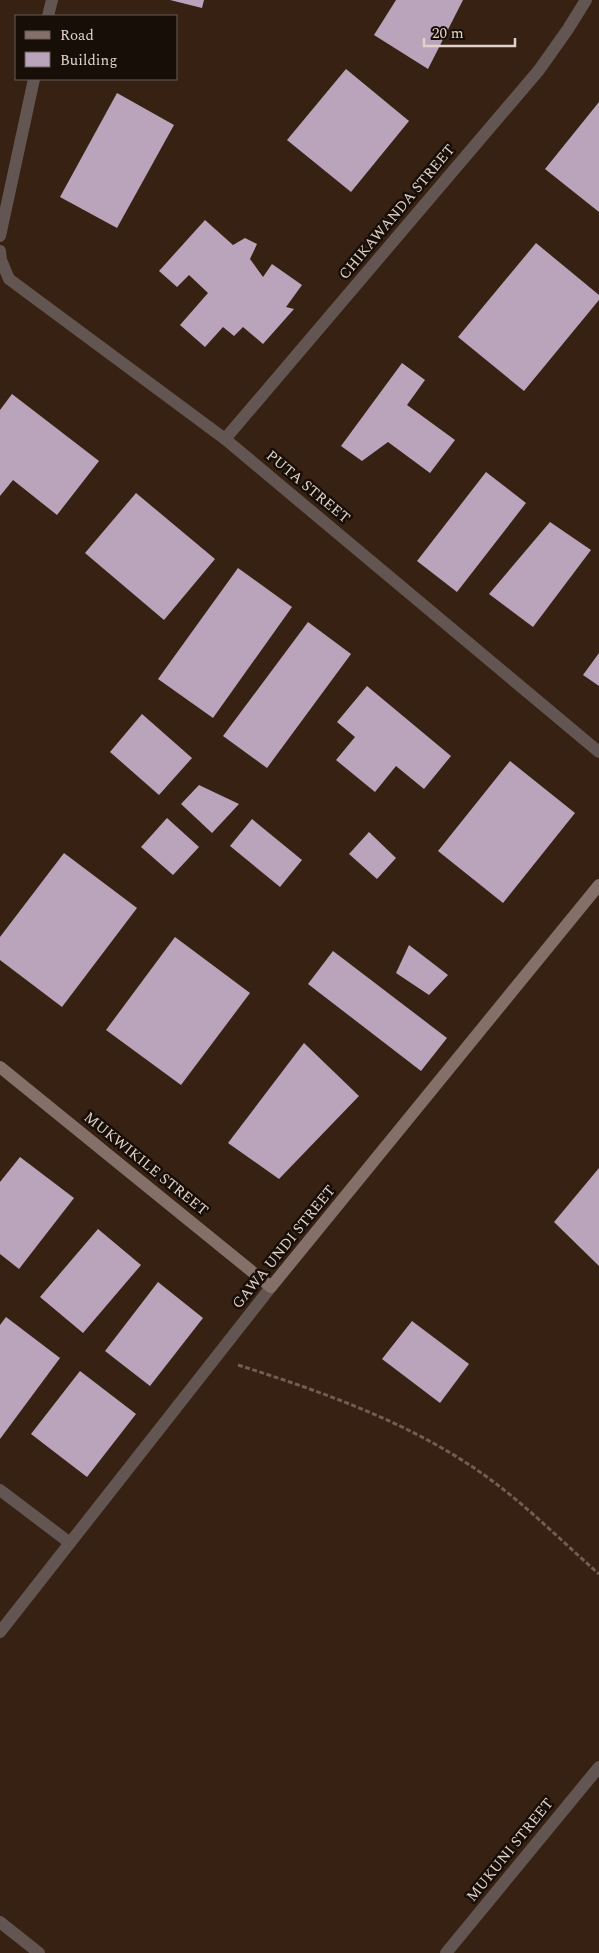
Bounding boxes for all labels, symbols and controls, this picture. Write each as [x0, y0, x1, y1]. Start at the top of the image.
legend [15, 15, 178, 80]
scale bar [424, 15, 515, 47]
text: 20 m [432, 22, 464, 45]
text: Road [60, 24, 94, 47]
text: Building [60, 49, 117, 72]
street label: CHIKAWANDA STREET [333, 139, 461, 285]
street label: PUTA STREET [261, 445, 355, 529]
street label: MUKWIKILE STREET [79, 1106, 213, 1222]
street label: GAWA UNDI STREET [227, 1180, 341, 1314]
street label: MUKUNI STREET [461, 1793, 559, 1907]

